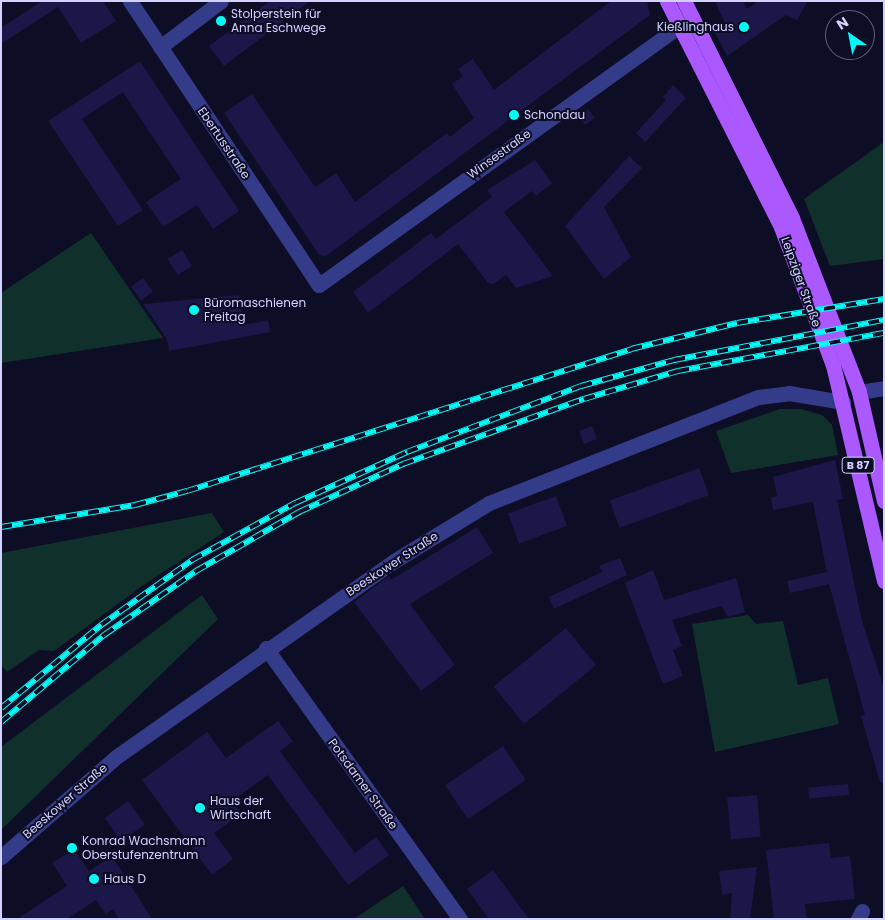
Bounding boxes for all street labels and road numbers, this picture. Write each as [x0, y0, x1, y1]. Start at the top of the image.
street label: Ebertusstraße [195, 104, 253, 182]
street label: Winsestraße [464, 126, 534, 182]
street label: Leipziger Straße [778, 235, 824, 329]
road number: B 87 [840, 456, 876, 474]
street label: Beeskower Straße [343, 529, 441, 599]
street label: Potsdamer Straße [325, 736, 401, 832]
street label: Beeskower Straße [20, 760, 110, 842]

